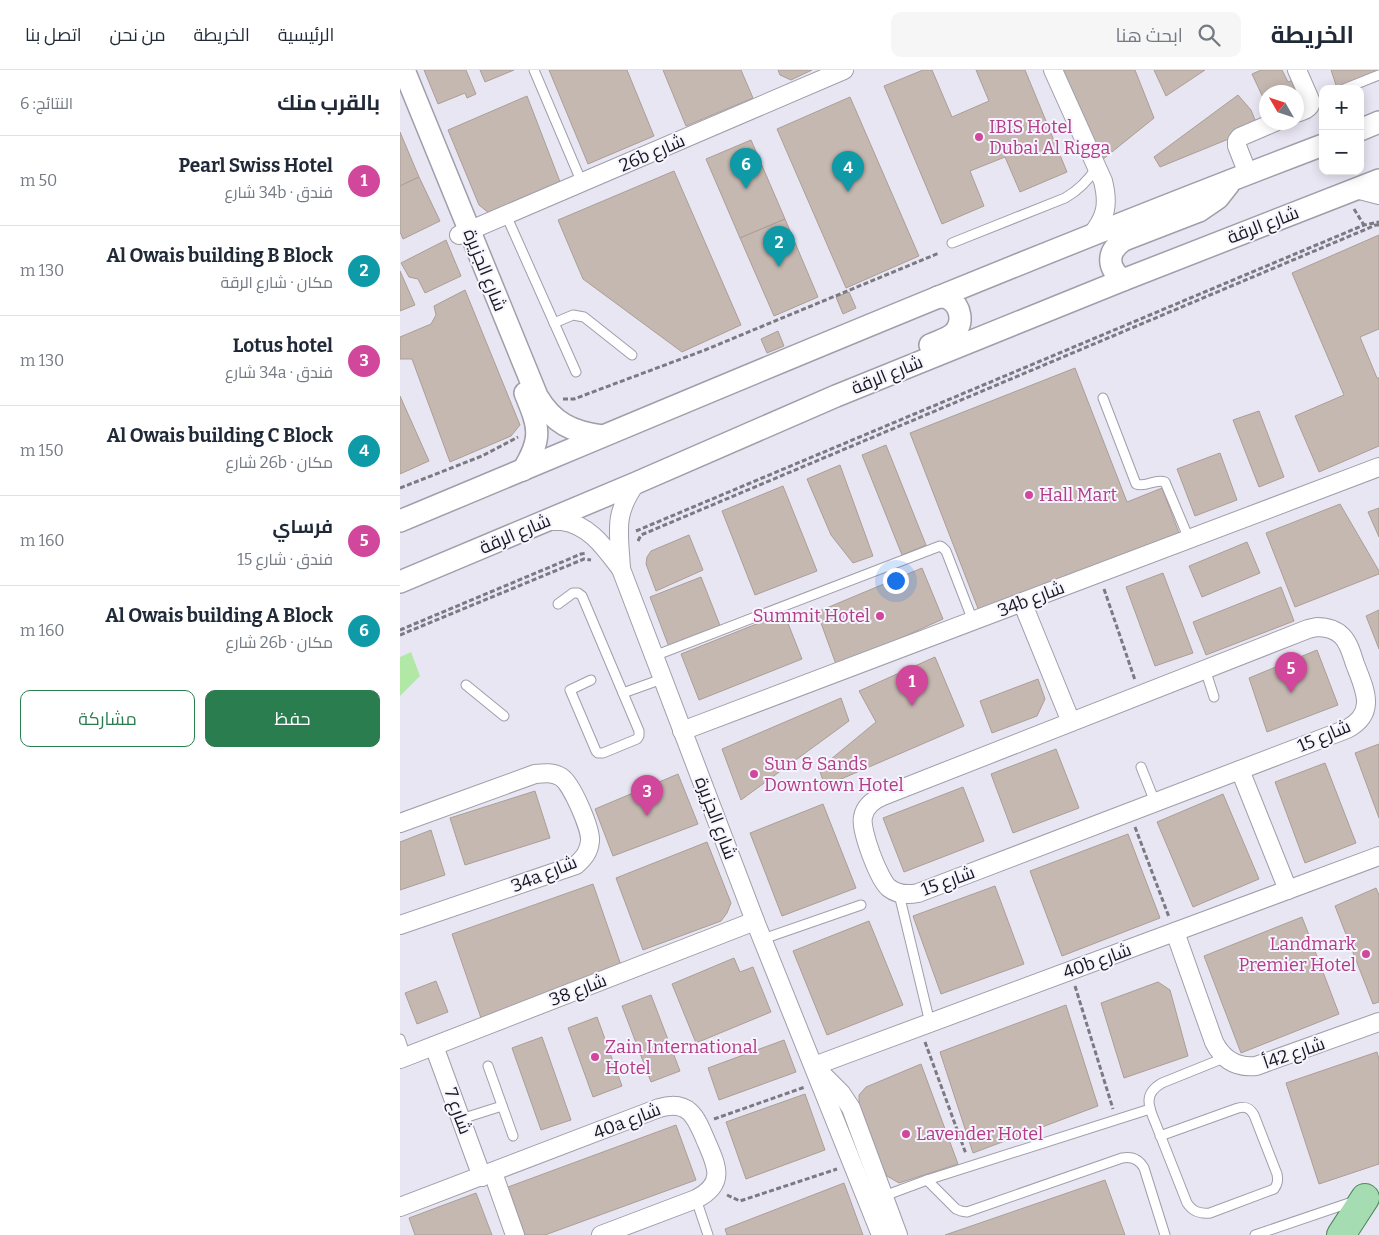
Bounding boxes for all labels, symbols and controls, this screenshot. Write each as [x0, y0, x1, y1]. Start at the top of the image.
search box [891, 12, 1241, 57]
icon: search [1195, 21, 1223, 49]
text: الخريطة [1271, 21, 1354, 49]
text: اتصل بنا [25, 24, 82, 46]
text: من نحن [110, 24, 166, 46]
text: الخريطة [194, 24, 250, 46]
text: الرئيسية [278, 24, 334, 46]
text: ابحث هنا [1116, 24, 1183, 47]
north arrow [1259, 85, 1304, 130]
map controls [1319, 85, 1364, 175]
button: + [1319, 85, 1364, 130]
text: بالقرب منك [277, 90, 380, 116]
text: النتائج: 6 [20, 94, 73, 113]
place label: IBIS Hotel Dubai Al Rigga [989, 116, 1110, 159]
street label: 26b شارع [616, 129, 689, 178]
button: − [1319, 130, 1364, 175]
marker: IBIS Hotel Dubai Al Rigga [973, 131, 985, 143]
pin: 6 [730, 148, 762, 189]
pin: 4 [832, 151, 864, 192]
text: Pearl Swiss Hotel [178, 154, 333, 177]
text: 50 m [20, 171, 57, 190]
text: 1 [361, 171, 367, 190]
text: فندق · 34b شارع [225, 183, 333, 202]
street label: شارع الرقة [1224, 201, 1302, 250]
street label: شارع الجزيرة [458, 226, 511, 315]
pin: 2 [763, 226, 795, 267]
text: Al Owais building B Block [107, 244, 333, 267]
text: 130 m [20, 261, 64, 280]
text: 2 [360, 261, 369, 280]
text: مكان · شارع الرقة [220, 273, 333, 292]
text: Lotus hotel [233, 334, 333, 357]
text: 130 m [20, 351, 64, 370]
text: 3 [359, 351, 369, 370]
street label: شارع الرقة [848, 351, 926, 400]
text: فندق · 34a شارع [225, 363, 333, 382]
text: Al Owais building C Block [107, 424, 333, 447]
text: 150 m [20, 441, 64, 460]
text: 4 [359, 441, 369, 460]
text: مكان · 26b شارع [225, 453, 333, 472]
place label: Hall Mart [1039, 484, 1117, 506]
marker: Hall Mart [1023, 489, 1035, 501]
street label: شارع الرقة [476, 509, 554, 560]
text: فرساي [272, 515, 333, 538]
text: 160 m [20, 531, 65, 550]
text: 5 [360, 531, 368, 550]
text: فندق · شارع 15 [237, 550, 333, 569]
your location [883, 568, 909, 594]
street label: 34b شارع [995, 576, 1068, 623]
text: Al Owais building A Block [105, 604, 333, 627]
place label: Summit Hotel [753, 605, 870, 627]
marker: Summit Hotel [874, 610, 886, 622]
text: 160 m [20, 621, 65, 640]
text: 6 [359, 621, 369, 640]
text: مكان · 26b شارع [225, 633, 333, 652]
pin: 5 [1275, 652, 1307, 693]
pin: 1 [896, 665, 928, 706]
button: مشاركة [20, 690, 195, 747]
button: حفظ [205, 690, 380, 747]
street label: شارع 15 [1294, 715, 1354, 758]
place label: Sun & Sands Downtown Hotel [764, 753, 904, 796]
marker: Sun & Sands Downtown Hotel [748, 768, 760, 780]
street label: شارع الجزيرة [689, 774, 742, 863]
pin: 3 [631, 775, 663, 816]
street label: 34a شارع [508, 851, 581, 898]
street label: شارع 15 [918, 861, 978, 902]
place label: Landmark Premier Hotel [1238, 933, 1357, 976]
street label: 40b شارع [1060, 939, 1134, 984]
marker: Landmark Premier Hotel [1360, 948, 1372, 960]
street label: شارع 38 [546, 969, 610, 1012]
street label: شارع 42أ [1260, 1032, 1328, 1075]
place label: Zain International Hotel [605, 1036, 758, 1079]
marker: Zain International Hotel [589, 1051, 601, 1063]
street label: شارع 7 [439, 1085, 476, 1137]
street label: 40a شارع [590, 1098, 664, 1145]
place label: Lavender Hotel [916, 1123, 1043, 1145]
marker: Lavender Hotel [900, 1128, 912, 1140]

